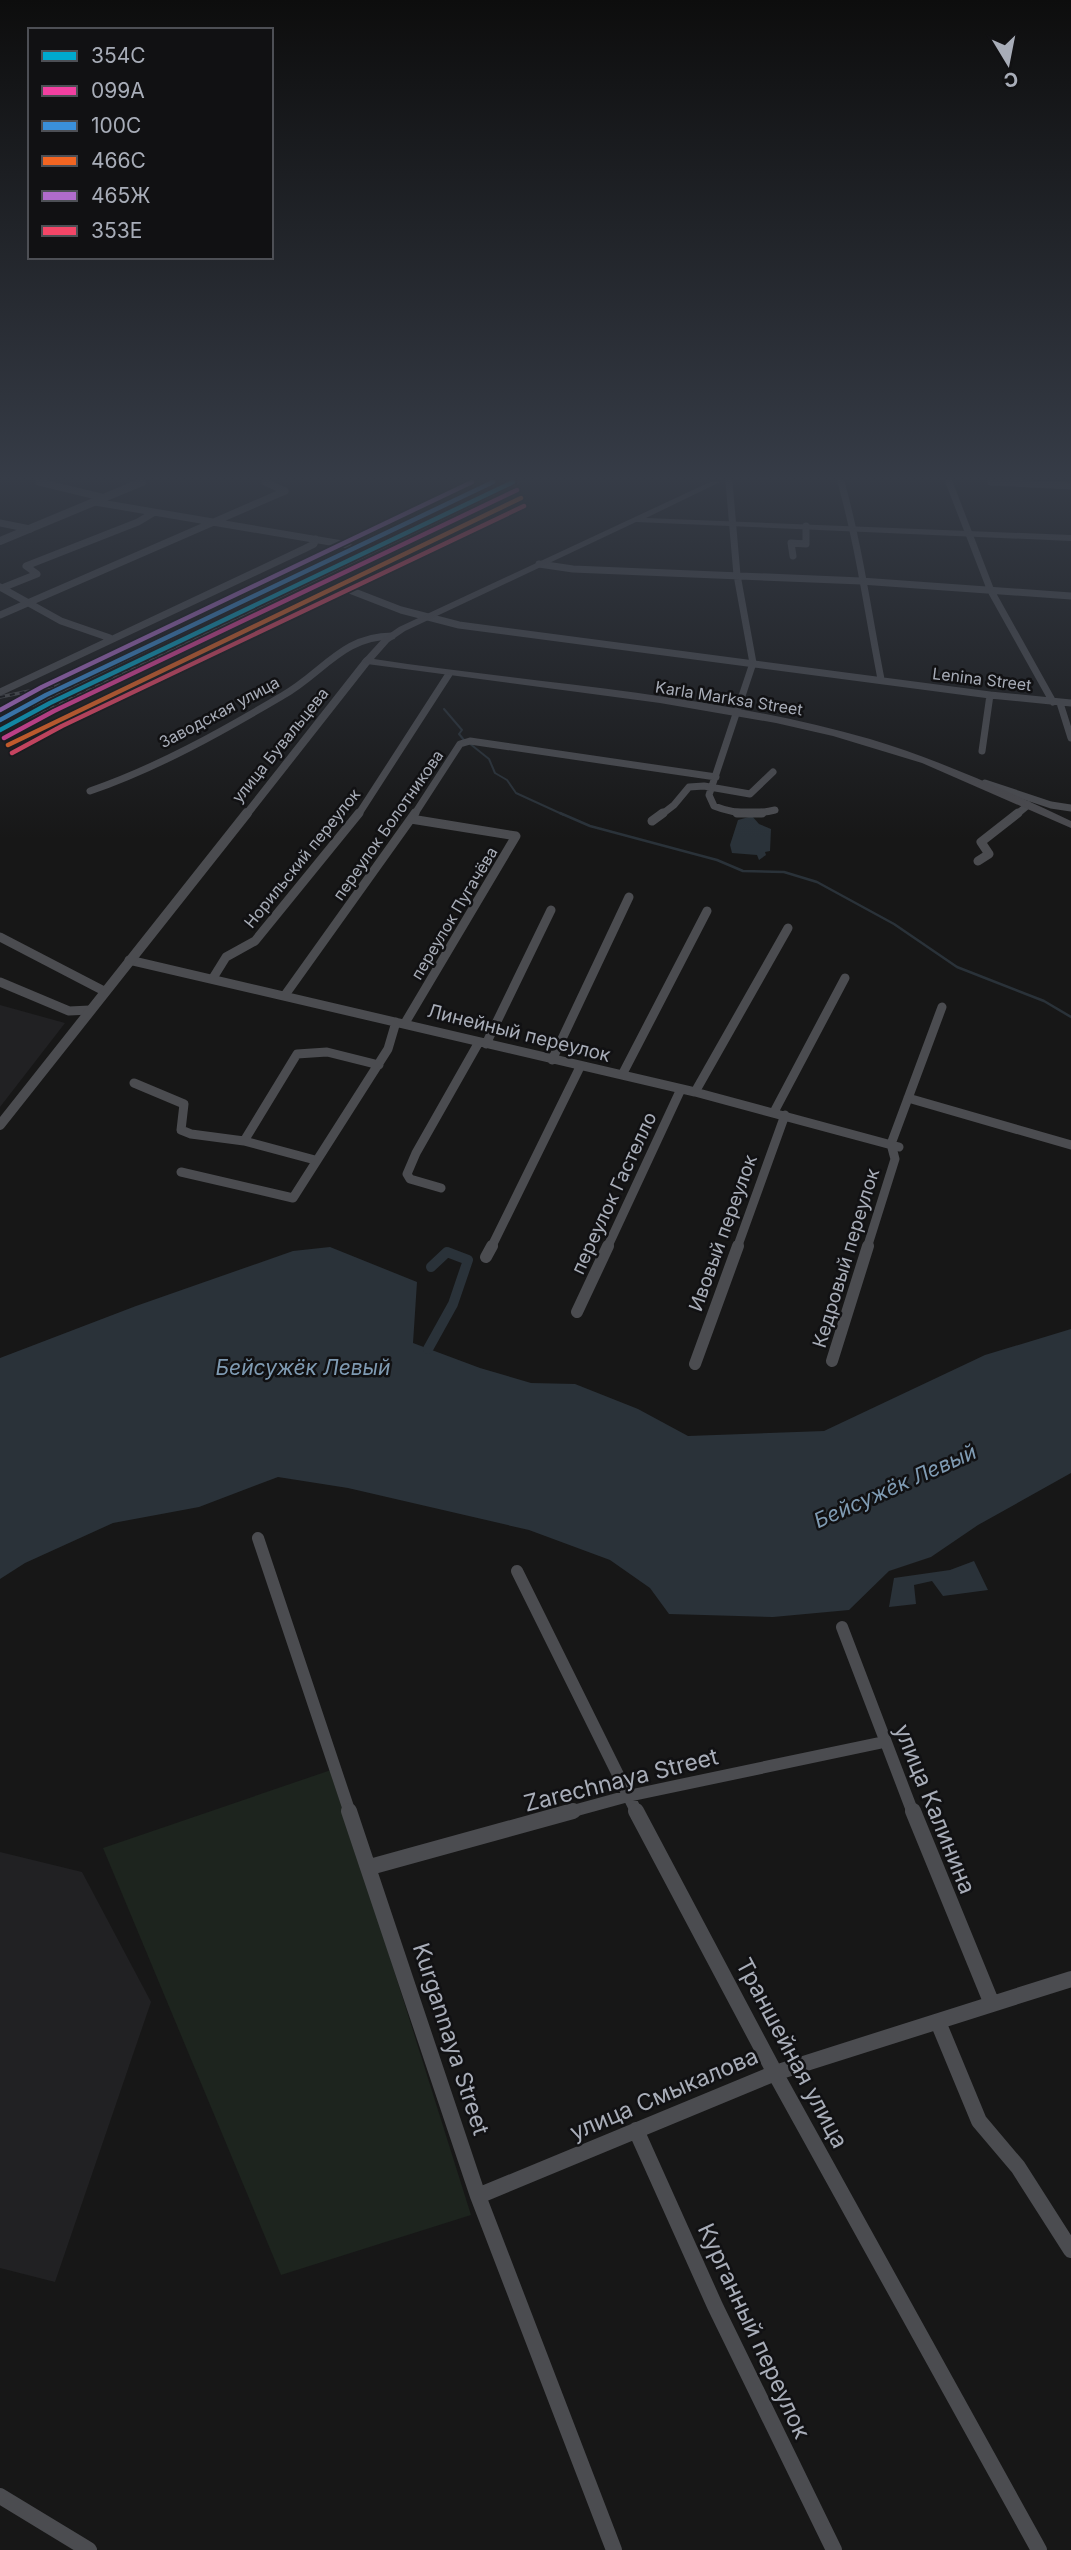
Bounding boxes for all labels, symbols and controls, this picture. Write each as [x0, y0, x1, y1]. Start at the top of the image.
legend [28, 28, 273, 259]
north arrow [973, 28, 1043, 98]
text: 354С [91, 43, 146, 68]
text: С [1002, 67, 1020, 92]
text: 099А [91, 78, 145, 103]
text: 100C [91, 113, 141, 138]
text: 466С [91, 148, 146, 173]
text: 465Ж [91, 183, 151, 208]
text: 353Е [91, 218, 142, 243]
street label: Lenina Street [931, 663, 1033, 695]
street label: Заводская улица [156, 672, 282, 752]
street label: Karla Marksa Street [654, 676, 804, 720]
street label: улица Бувальцева [227, 683, 333, 807]
street label: переулок Болотникова [328, 746, 448, 904]
street label: Норильский переулок [240, 784, 365, 932]
street label: переулок Пугачёва [406, 843, 502, 983]
street label: Линейный переулок [425, 999, 614, 1067]
street label: переулок Гастелло [566, 1108, 662, 1278]
street label: Ивовый переулок [684, 1151, 762, 1314]
street label: Кедровый переулок [808, 1165, 884, 1350]
water label: Бейсужёк Левый [215, 1355, 391, 1380]
water label: Бейсужёк Левый [810, 1439, 980, 1533]
street label: улица Калинина [888, 1720, 982, 1898]
street label: Zarechnaya Street [521, 1742, 721, 1818]
street label: Kurgannaya Street [407, 1939, 495, 2139]
street label: Траншейная улица [730, 1953, 854, 2153]
street label: улица Смыкалова [566, 2042, 762, 2146]
street label: Курганный переулок [692, 2219, 816, 2443]

